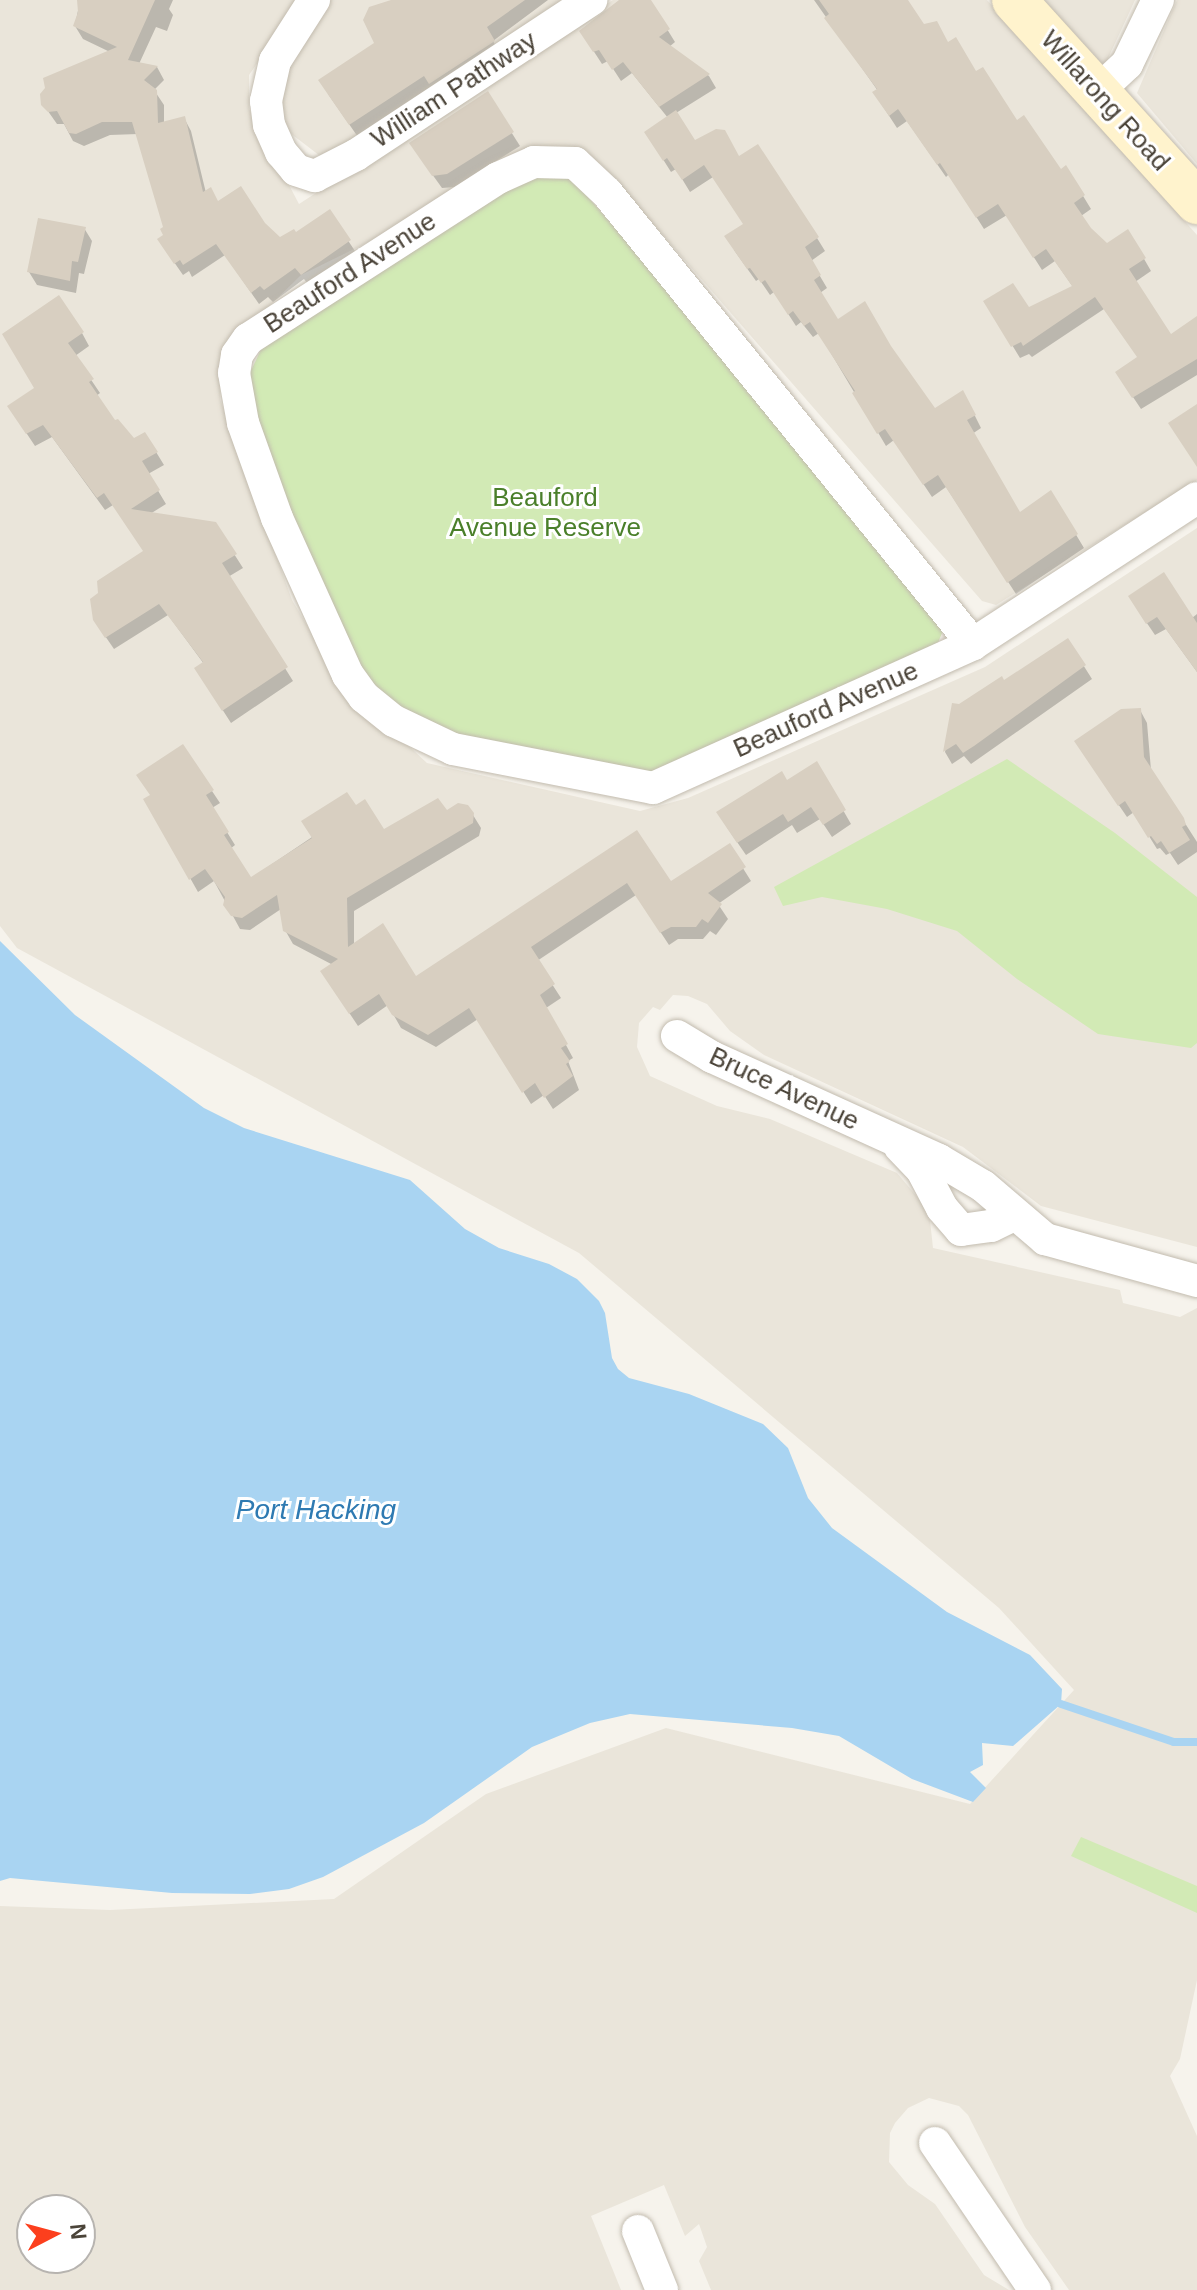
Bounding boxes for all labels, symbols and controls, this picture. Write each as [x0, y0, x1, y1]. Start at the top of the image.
street label: William Pathway [366, 25, 542, 155]
street label: Willarong Road [1034, 25, 1176, 177]
street label: Beauford Avenue [257, 205, 443, 341]
park label: Beauford Avenue Reserve [449, 482, 641, 544]
street label: Beauford Avenue [728, 655, 924, 765]
street label: Bruce Avenue [704, 1040, 864, 1138]
water label: Port Hacking [236, 1493, 396, 1527]
north arrow [16, 2194, 96, 2274]
text: N [65, 2222, 92, 2241]

